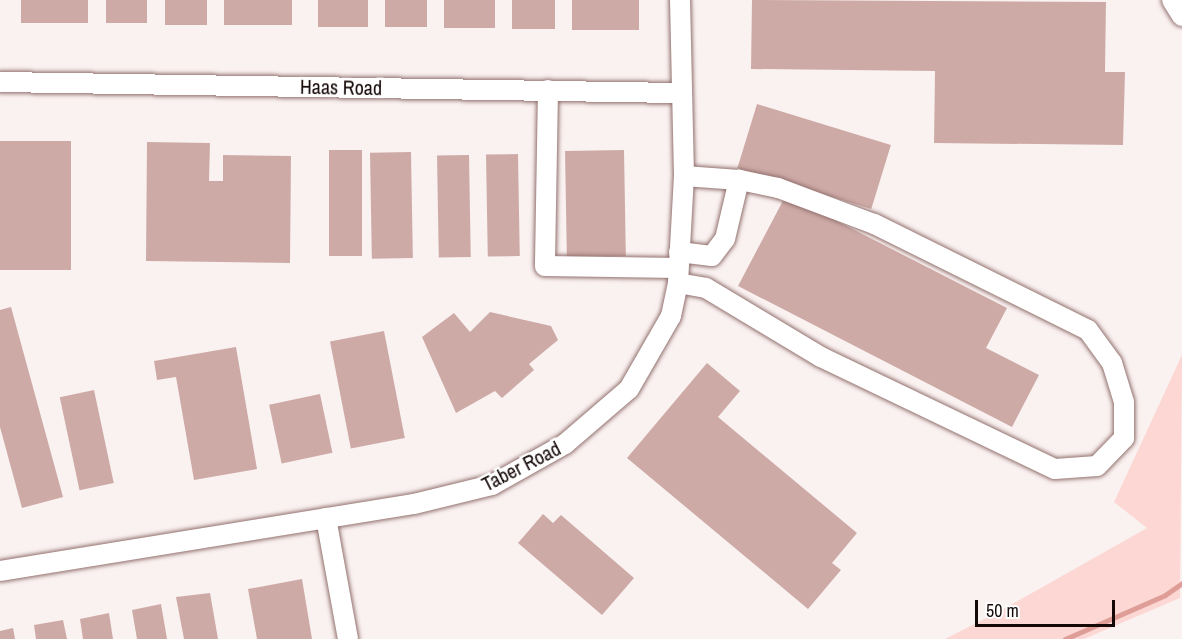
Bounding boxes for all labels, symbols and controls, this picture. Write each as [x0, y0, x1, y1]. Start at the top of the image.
street label: Haas Road [300, 74, 382, 100]
street label: Taber Road [478, 436, 564, 496]
scale bar [978, 588, 1118, 626]
text: 50 m [986, 598, 1019, 623]

